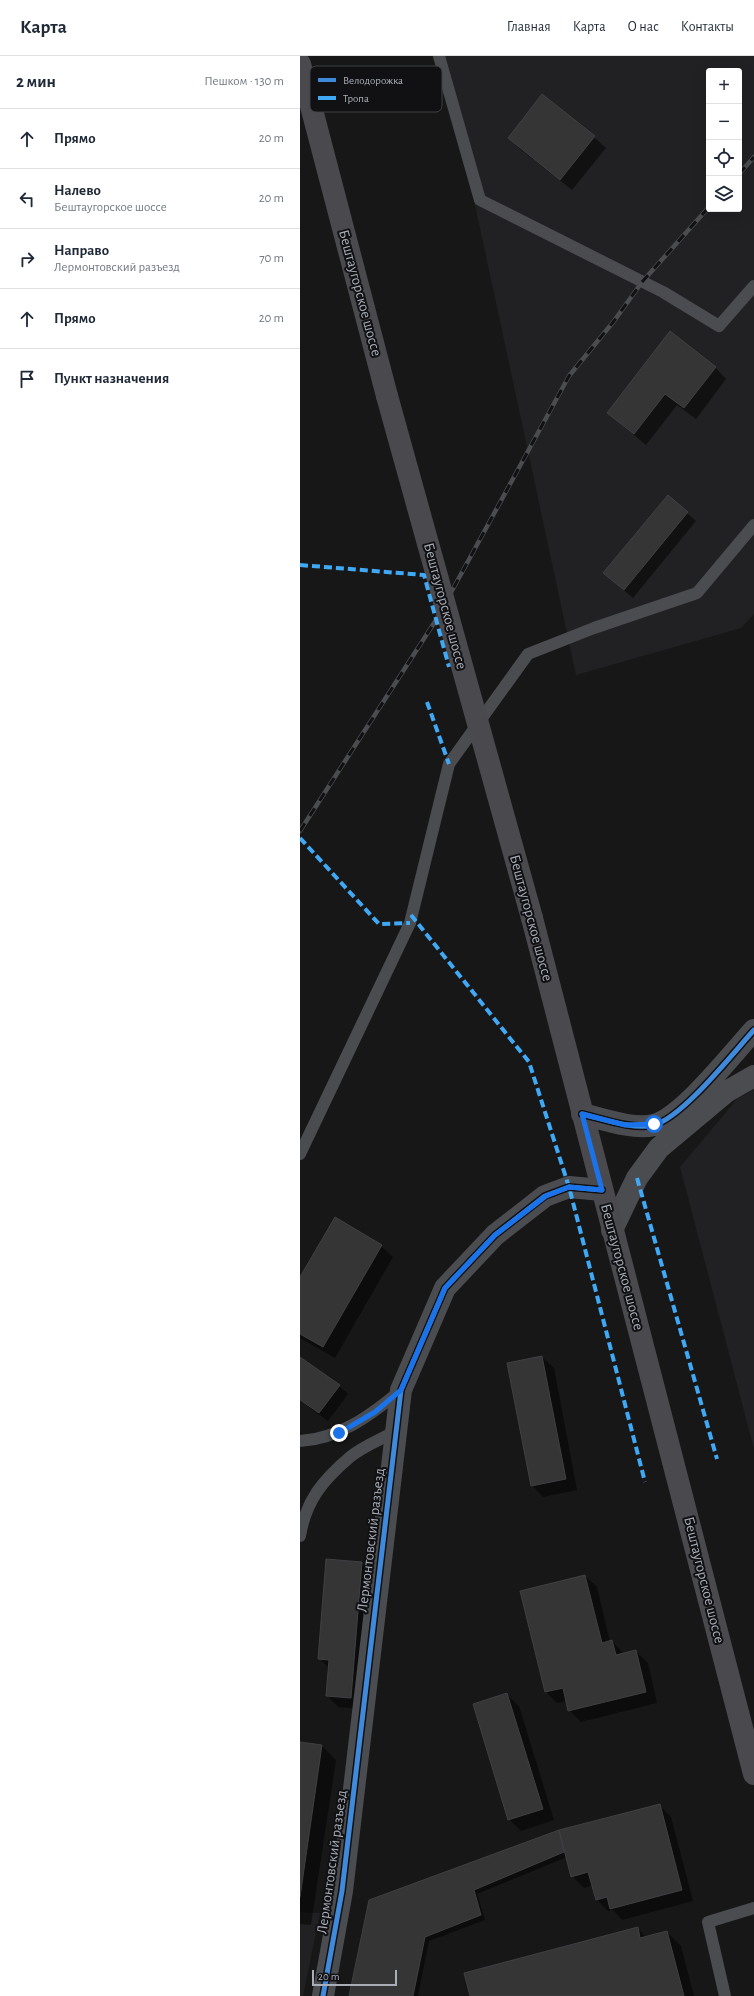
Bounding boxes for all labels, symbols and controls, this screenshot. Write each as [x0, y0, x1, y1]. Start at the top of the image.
text: Карта [20, 18, 67, 37]
text: Главная [507, 20, 551, 34]
text: Карта [573, 20, 606, 34]
text: О нас [628, 20, 659, 34]
text: Контакты [681, 20, 734, 34]
legend [310, 66, 442, 112]
map controls [706, 68, 742, 212]
button: + [706, 68, 742, 104]
text: 2 мин [16, 73, 56, 90]
text: Пешком · 130 m [204, 75, 284, 88]
text: Велодорожка [343, 75, 403, 86]
text: Тропа [343, 93, 369, 104]
button: − [706, 104, 742, 140]
icon: ahead [16, 128, 38, 150]
text: Прямо [54, 131, 96, 146]
text: 20 m [259, 132, 284, 145]
button: locate [706, 140, 742, 176]
button: layers [706, 176, 742, 212]
text: Налево [54, 183, 101, 198]
icon: left [16, 188, 38, 210]
text: 20 m [259, 192, 284, 205]
text: Бештаугорское шоссе [54, 201, 167, 214]
street label: Бештаугорское шоссе [336, 228, 384, 358]
text: Направо [54, 243, 109, 258]
icon: right [16, 248, 38, 270]
text: 70 m [259, 252, 284, 265]
text: Лермонтовский разъезд [54, 261, 180, 274]
icon: ahead [16, 308, 38, 330]
text: Прямо [54, 311, 96, 326]
text: 20 m [259, 312, 284, 325]
icon: arrive [16, 368, 38, 390]
text: Пункт назначения [54, 371, 169, 386]
street label: Бештаугорское шоссе [421, 541, 469, 671]
street label: Бештаугорское шоссе [507, 853, 555, 983]
route start [645, 1115, 663, 1133]
street label: Бештаугорское шоссе [598, 1202, 646, 1332]
route end [330, 1424, 348, 1442]
street label: Лермонтовский разъезд [355, 1467, 387, 1613]
street label: Бештаугорское шоссе [681, 1515, 727, 1645]
street label: Лермонтовский разъезд [314, 1789, 350, 1935]
scale bar [312, 1968, 397, 1987]
text: 20 m [318, 1971, 339, 1982]

